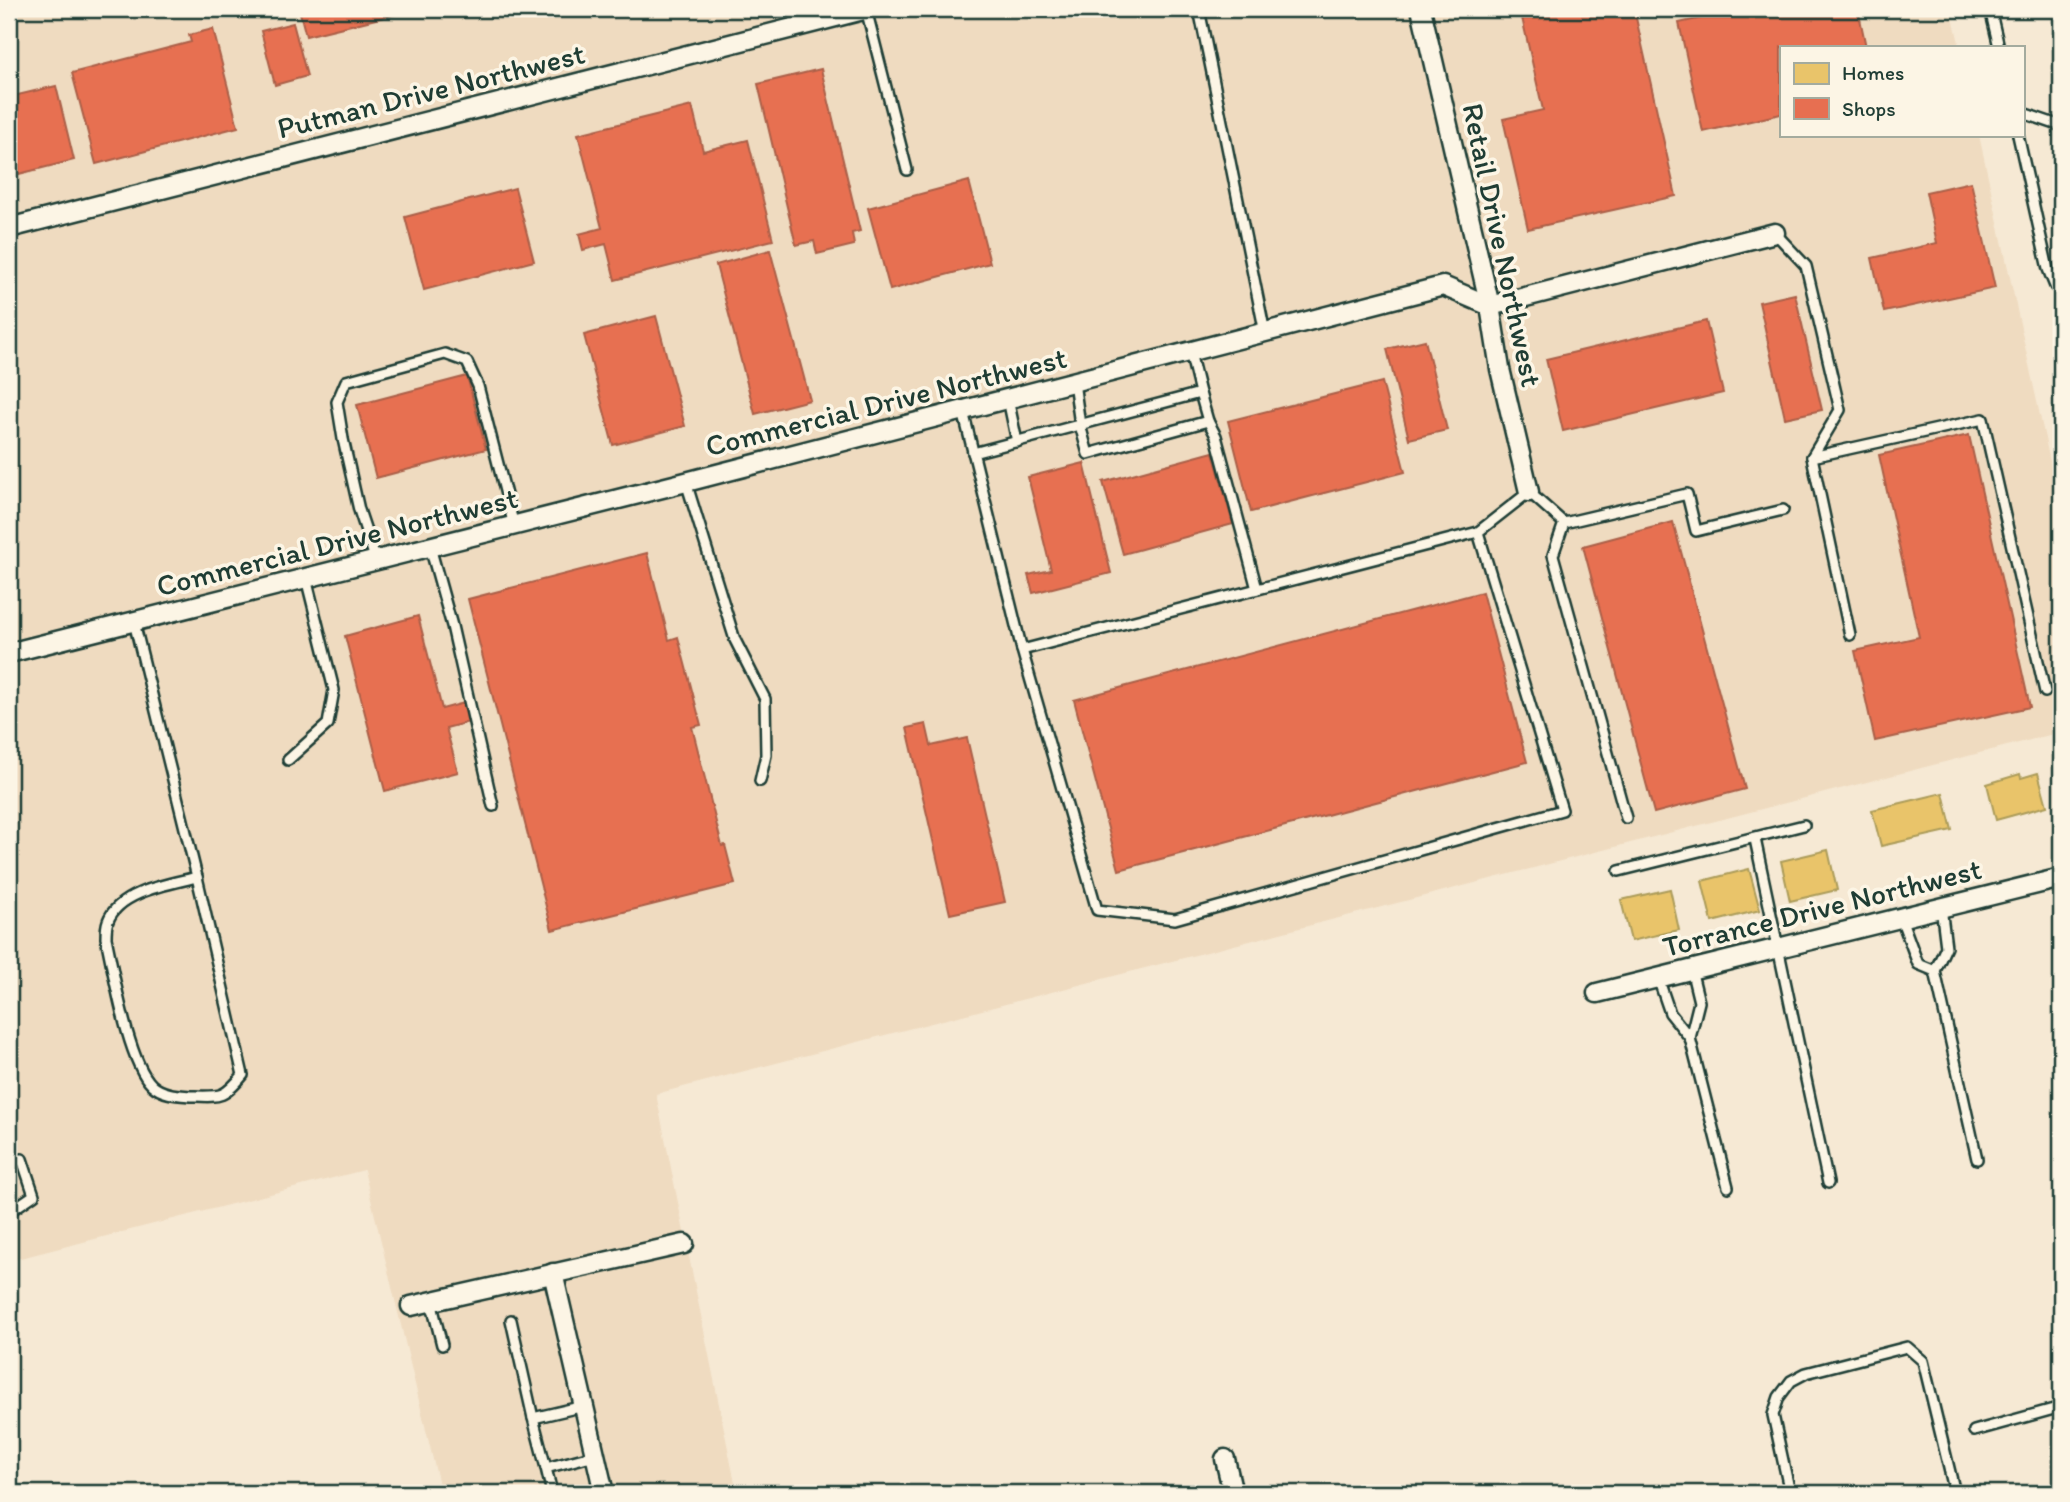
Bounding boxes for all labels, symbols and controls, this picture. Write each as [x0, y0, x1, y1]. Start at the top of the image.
street label: Putman Drive Northwest [273, 34, 588, 147]
legend [1780, 46, 2024, 136]
text: Homes [1842, 60, 1904, 85]
text: Shops [1842, 96, 1896, 121]
street label: Retail Drive Northwest [1454, 100, 1551, 390]
street label: Commercial Drive Northwest [701, 339, 1070, 464]
street label: Commercial Drive Northwest [152, 479, 521, 604]
street label: Torrance Drive Northwest [1659, 850, 1985, 965]

